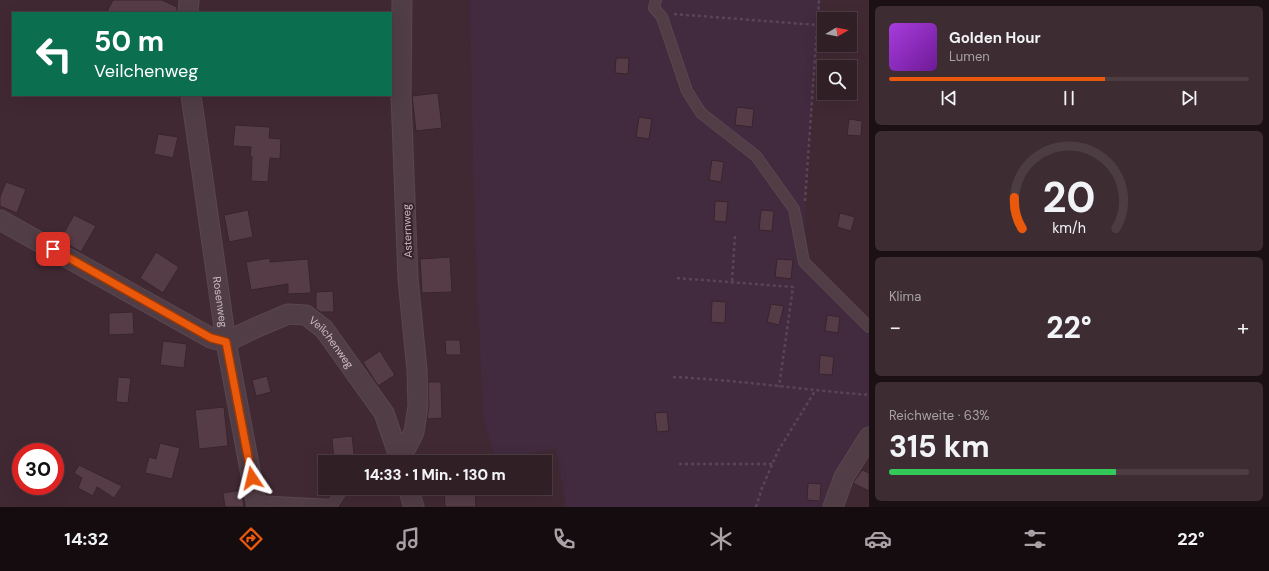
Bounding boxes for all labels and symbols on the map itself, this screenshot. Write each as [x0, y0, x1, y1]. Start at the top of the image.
north arrow [817, 12, 857, 52]
street label: Asternweg [399, 204, 415, 258]
pin [36, 232, 70, 266]
street label: Rosenweg [210, 276, 231, 328]
street label: Veilchenweg [306, 313, 357, 371]
speed limit sign: 30 [12, 443, 64, 495]
position arrow [231, 457, 273, 499]

